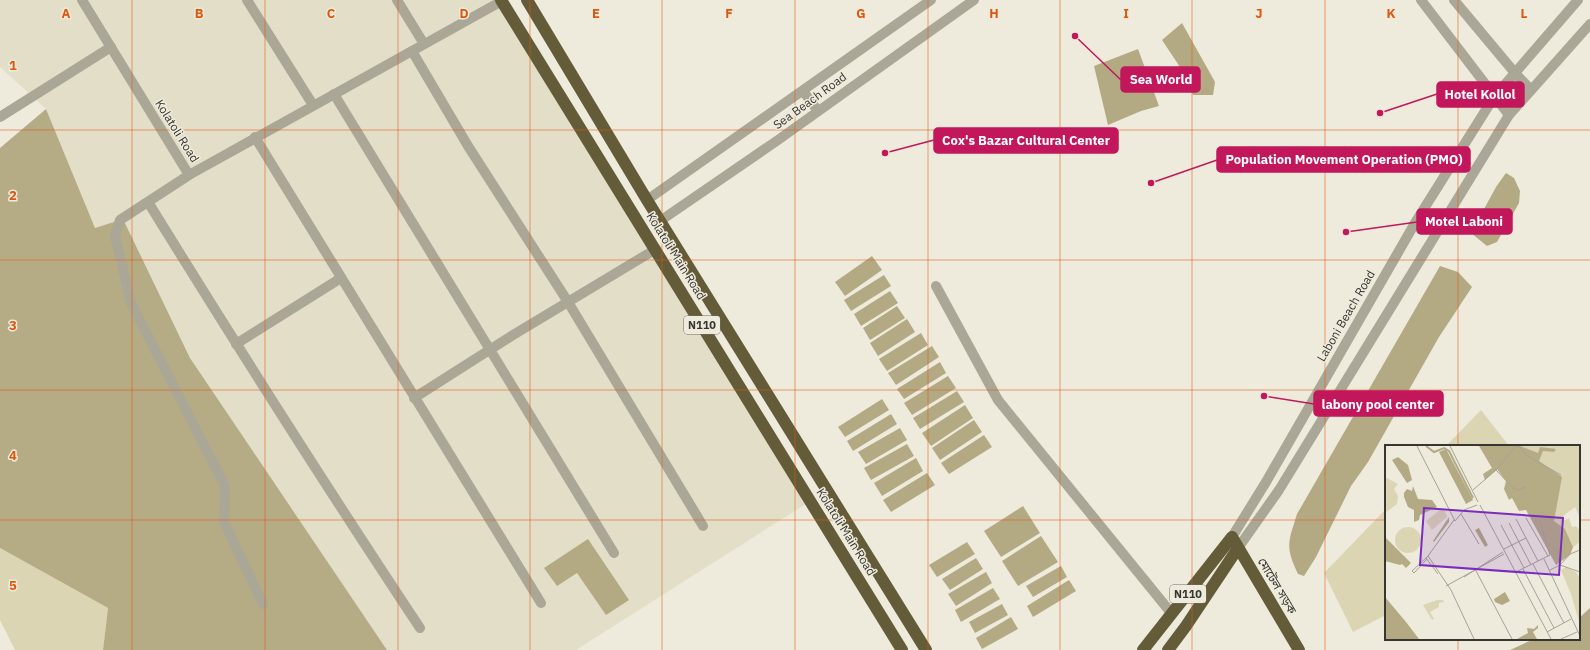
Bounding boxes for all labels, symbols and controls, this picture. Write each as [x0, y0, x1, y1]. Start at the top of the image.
text: A [62, 5, 71, 22]
text: B [195, 5, 204, 22]
text: C [327, 5, 336, 22]
text: D [459, 5, 469, 22]
text: E [592, 5, 600, 22]
text: F [725, 5, 733, 22]
text: G [856, 5, 866, 22]
text: H [989, 5, 999, 22]
text: I [1123, 5, 1129, 22]
text: J [1255, 5, 1263, 22]
text: K [1386, 5, 1396, 22]
text: L [1521, 5, 1528, 22]
text: 1 [9, 57, 17, 74]
callout: Sea World [1121, 67, 1200, 92]
street label: Sea Beach Road [770, 69, 849, 132]
text: Sea World [1130, 71, 1192, 88]
callout: Hotel Kollol [1437, 82, 1524, 107]
text: Hotel Kollol [1444, 86, 1516, 103]
street label: Kolatoli Road [152, 97, 203, 165]
callout: Cox's Bazar Cultural Center [934, 128, 1118, 153]
text: Cox's Bazar Cultural Center [942, 132, 1110, 149]
callout: Population Movement Operation (PMO) [1217, 147, 1470, 172]
text: Population Movement Operation (PMO) [1225, 151, 1463, 168]
text: 2 [9, 187, 17, 204]
street label: Kolatoli Main Road [644, 209, 709, 302]
callout: Motel Laboni [1417, 209, 1512, 234]
text: Motel Laboni [1425, 213, 1503, 230]
street label: Laboni Beach Road [1313, 267, 1378, 364]
road number: N110 [684, 316, 720, 334]
text: 3 [9, 317, 17, 334]
callout: labony pool center [1314, 391, 1443, 416]
text: labony pool center [1322, 396, 1435, 413]
inset map [1385, 445, 1580, 640]
text: 4 [9, 447, 17, 464]
street label: Kolatoli Main Road [814, 485, 879, 578]
street label: মোটেল সড়ক [1255, 555, 1300, 617]
text: 5 [9, 577, 17, 594]
road number: N110 [1170, 585, 1206, 603]

